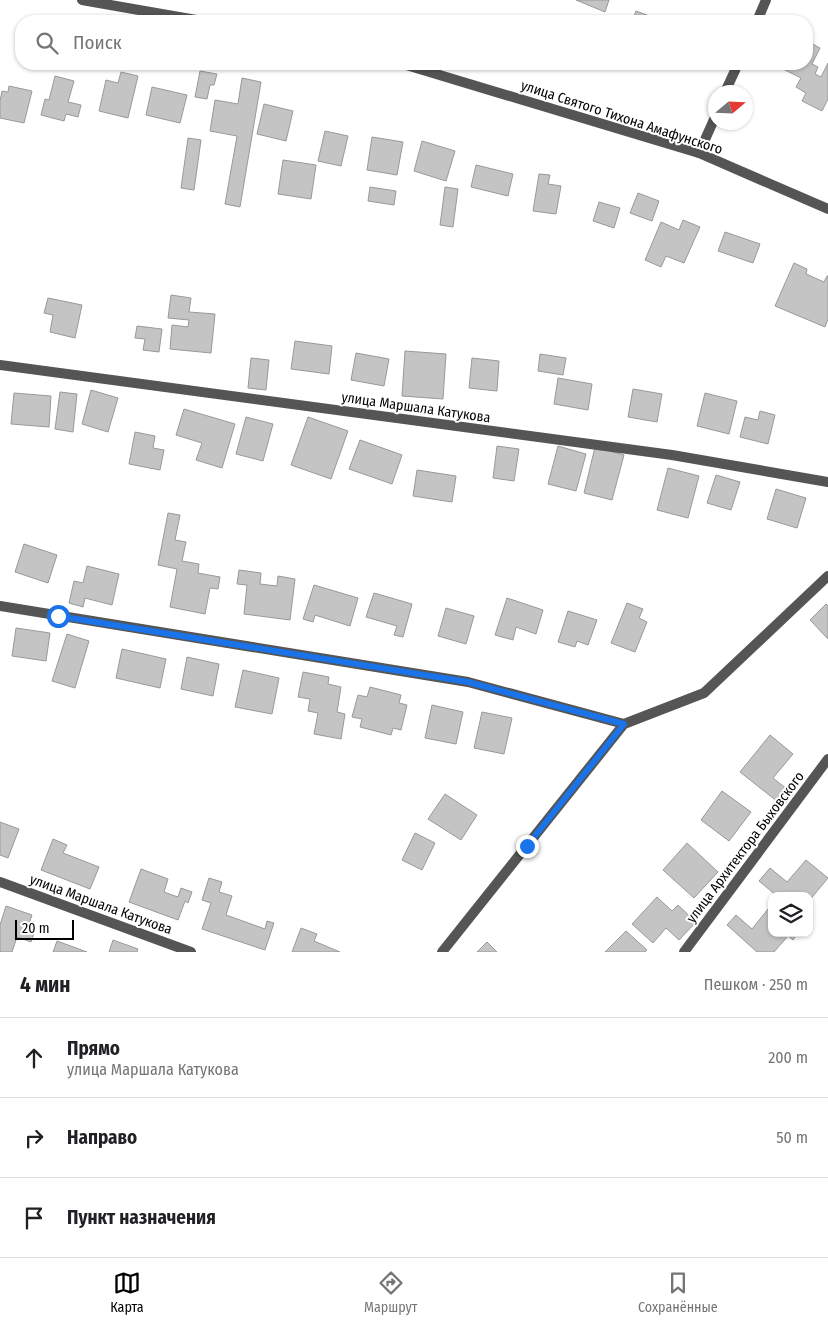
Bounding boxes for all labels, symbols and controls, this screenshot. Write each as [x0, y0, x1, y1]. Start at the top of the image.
search box [15, 15, 813, 70]
icon: search [33, 29, 61, 57]
text: Поиск [73, 31, 122, 54]
street label: улица Святого Тихона Амафунского [519, 77, 725, 158]
north arrow [708, 85, 753, 130]
street label: улица Маршала Катукова [340, 389, 492, 426]
route start [47, 605, 70, 628]
street label: улица Архитектора Быховского [683, 768, 808, 926]
route end [516, 835, 539, 858]
street label: улица Маршала Катукова [27, 871, 174, 938]
map controls [768, 892, 813, 937]
button: layers [768, 892, 813, 937]
scale bar [15, 917, 74, 940]
text: 20 m [22, 920, 50, 937]
text: 4 мин [20, 972, 70, 998]
text: Пешком · 250 m [704, 975, 808, 994]
text: Прямо [67, 1037, 120, 1060]
icon: ahead [20, 1044, 48, 1072]
text: 200 m [768, 1048, 808, 1067]
text: улица Маршала Катукова [67, 1060, 239, 1079]
icon: right [20, 1124, 48, 1152]
text: Направо [67, 1126, 137, 1149]
text: 50 m [776, 1128, 808, 1147]
icon: arrive [20, 1204, 48, 1232]
text: Пункт назначения [67, 1206, 216, 1229]
tab: Карта [110, 1269, 144, 1316]
tab: Маршрут [364, 1269, 418, 1316]
tab: Сохранённые [638, 1269, 718, 1316]

